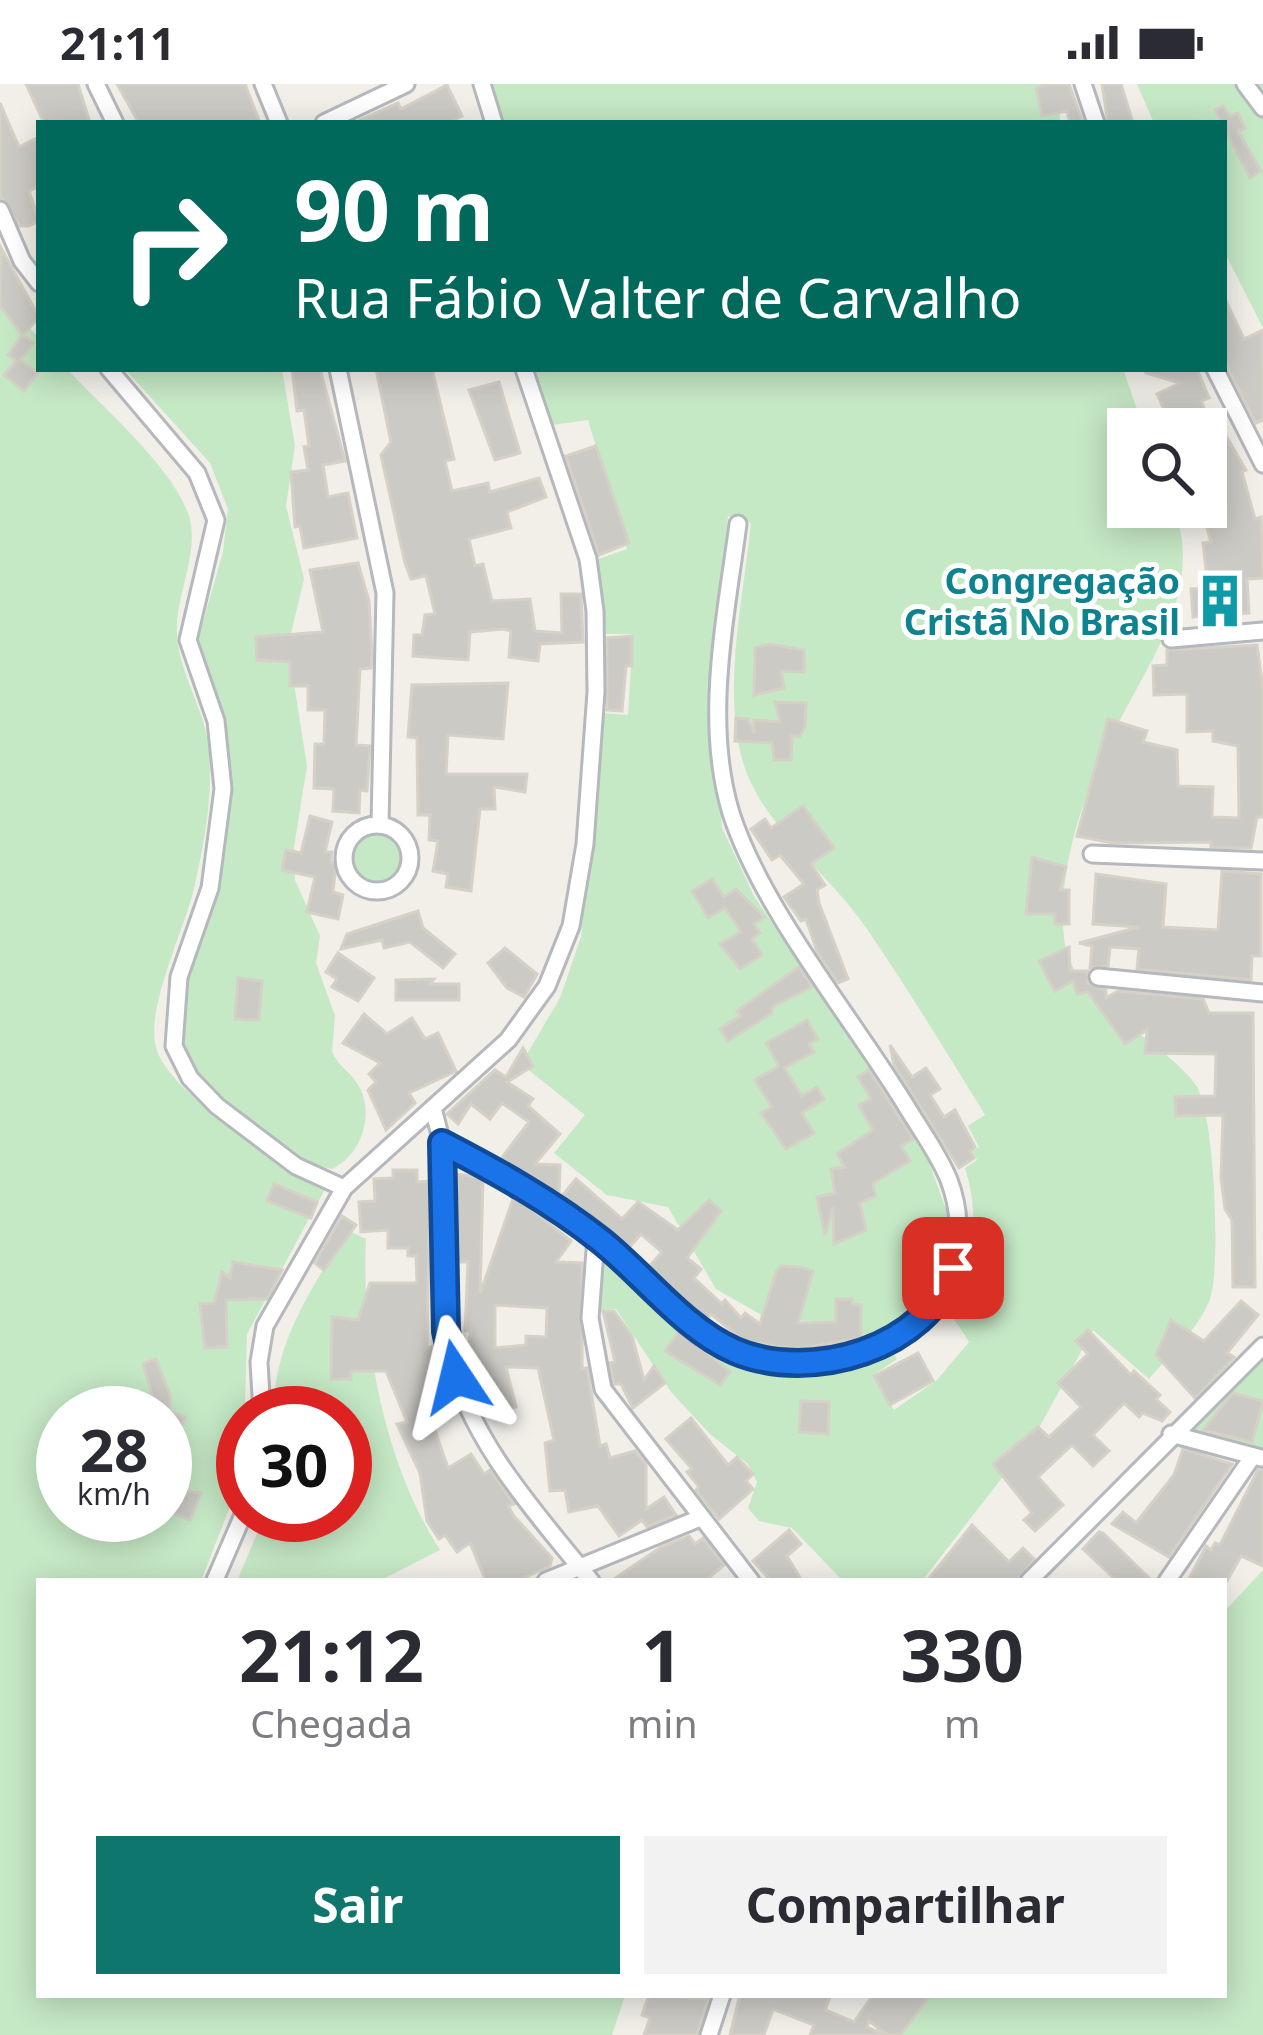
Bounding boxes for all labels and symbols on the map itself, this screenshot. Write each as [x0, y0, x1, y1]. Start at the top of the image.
place label: Congregação Cristã No Brasil [904, 556, 1180, 646]
building icon: Congregação Cristã No Brasil [1191, 572, 1249, 630]
pin [902, 1217, 1004, 1319]
position arrow [393, 1314, 519, 1440]
speed limit sign: 30 [216, 1386, 372, 1542]

